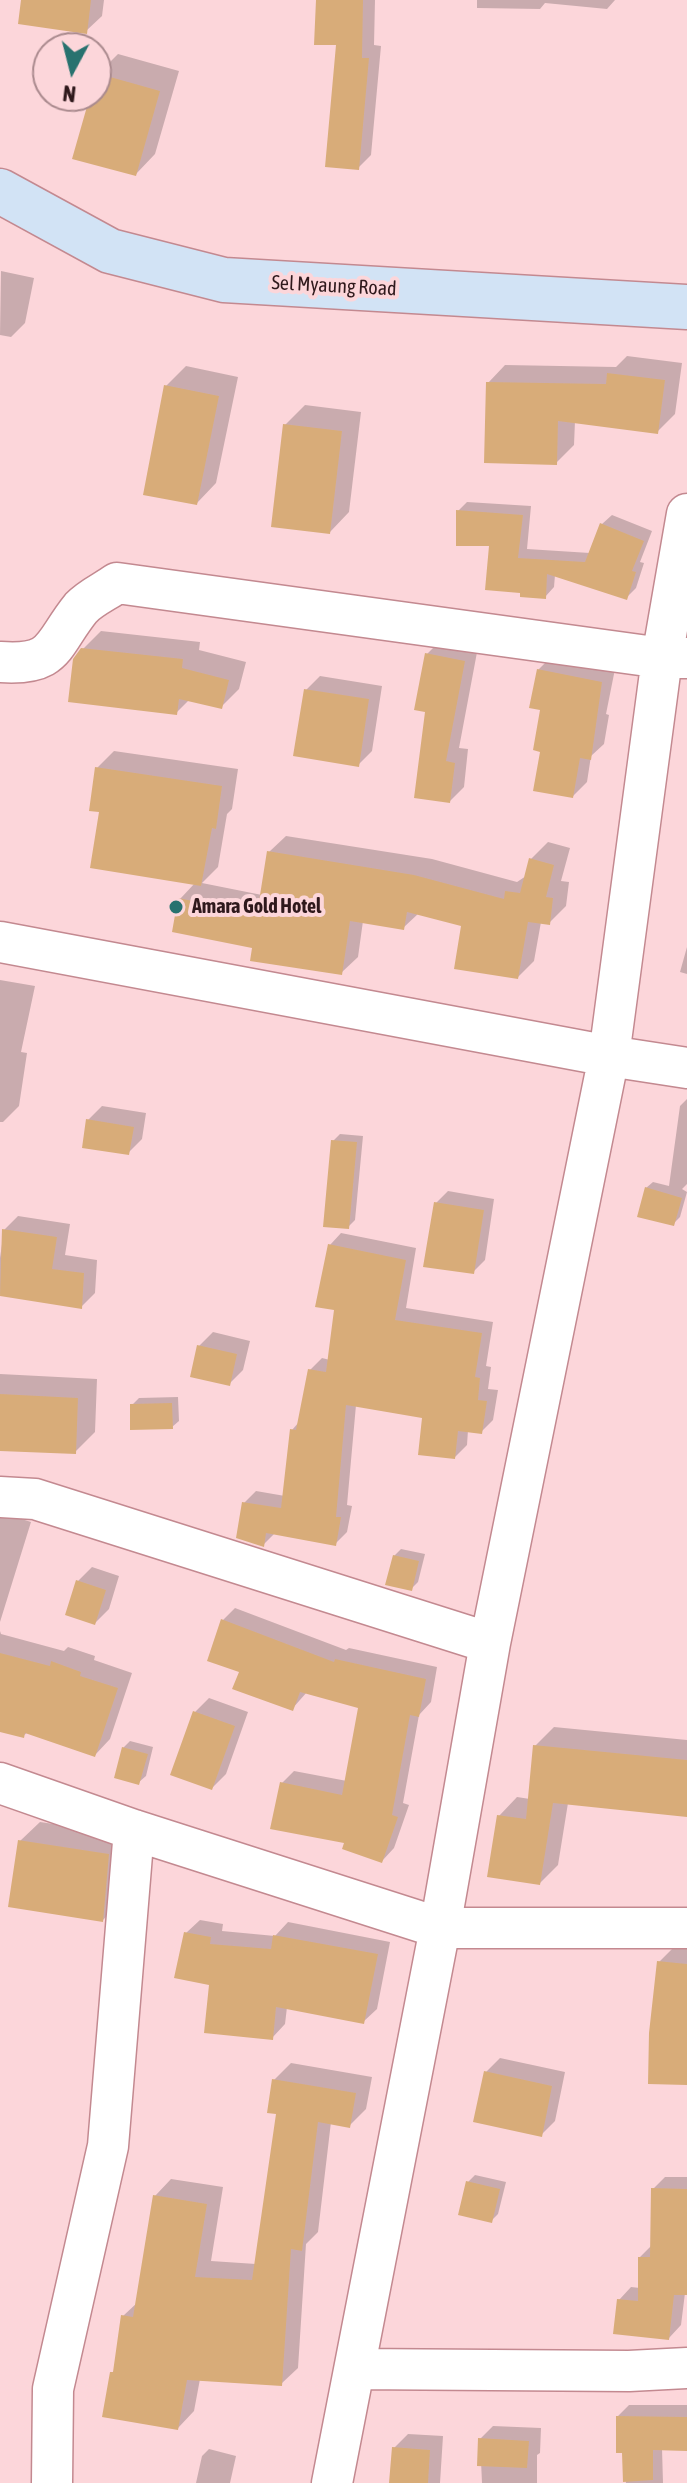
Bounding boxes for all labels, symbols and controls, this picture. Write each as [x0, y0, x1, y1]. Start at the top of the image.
north arrow [32, 32, 112, 112]
text: N [61, 80, 77, 108]
street label: Sel Myaung Road [271, 271, 397, 301]
place label: Amara Gold Hotel [192, 895, 321, 919]
marker: Amara Gold Hotel [167, 898, 185, 916]

